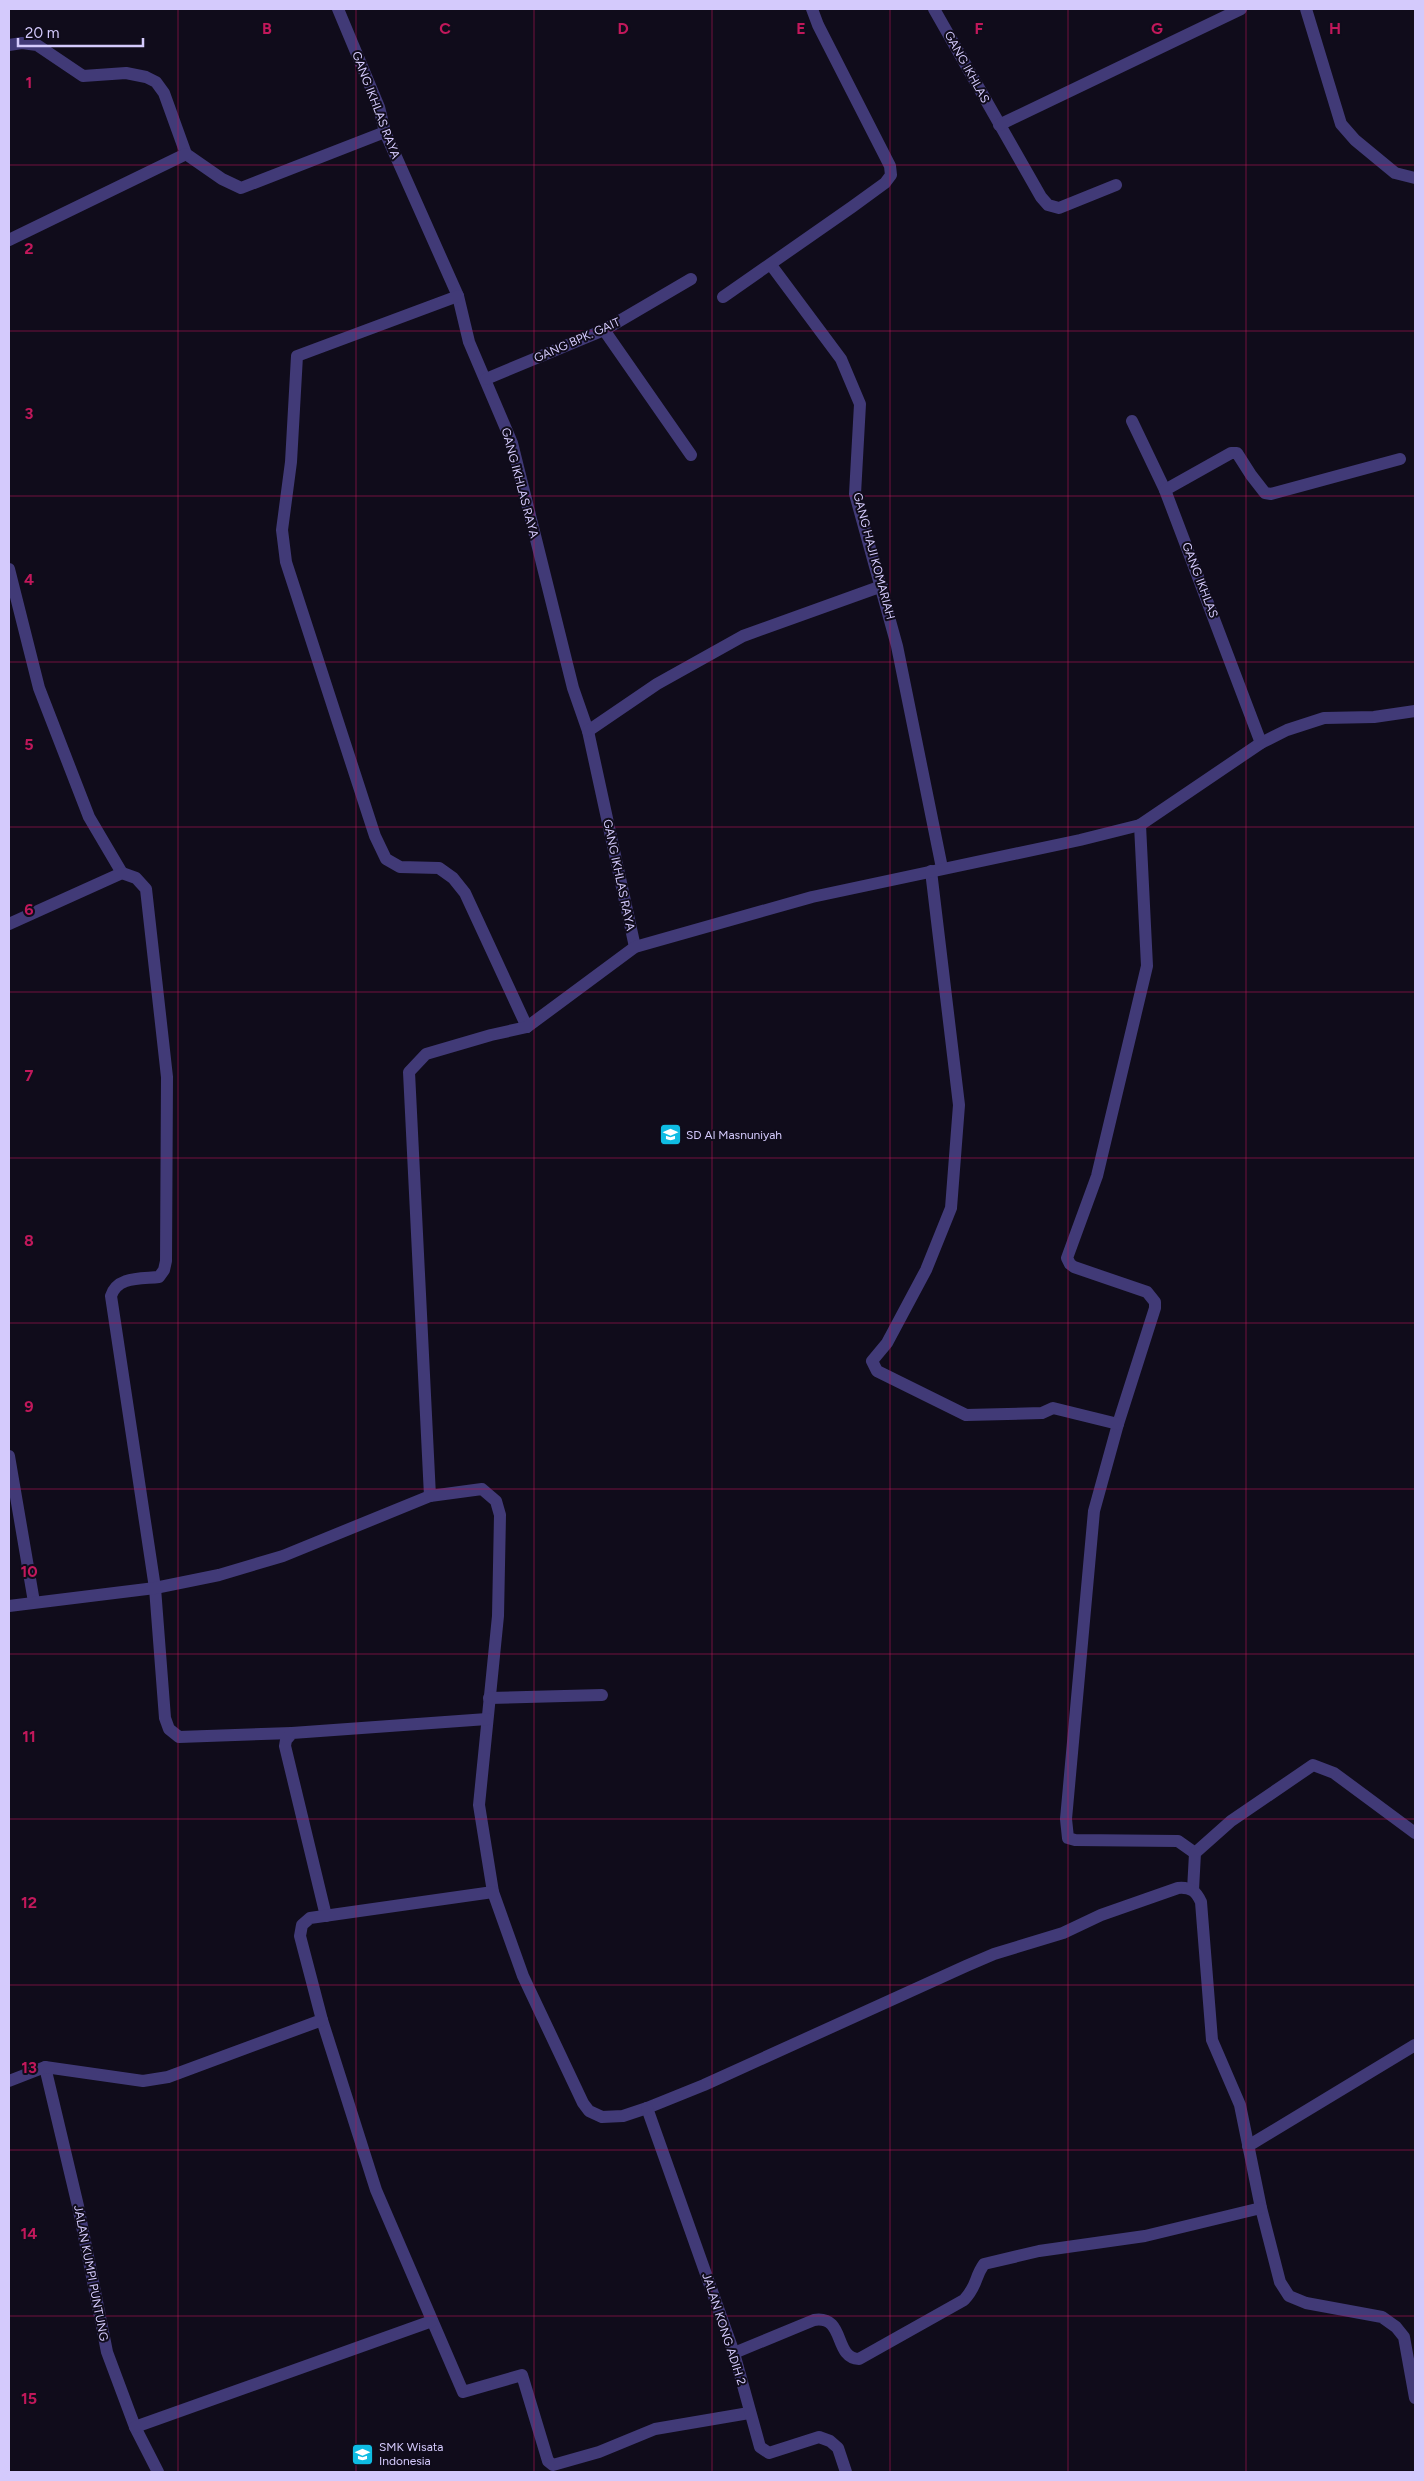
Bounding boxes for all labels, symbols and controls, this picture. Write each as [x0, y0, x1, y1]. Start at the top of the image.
scale bar [18, 15, 142, 47]
text: B [262, 19, 272, 38]
text: C [439, 19, 451, 38]
text: D [617, 19, 629, 38]
text: E [796, 19, 806, 38]
text: F [975, 19, 984, 38]
text: G [1151, 19, 1163, 38]
text: H [1329, 19, 1341, 38]
text: 20 m [25, 24, 59, 42]
street label: GANG IKHLAS [942, 29, 992, 105]
street label: GANG IKHLAS RAYA [349, 49, 403, 161]
text: 1 [26, 73, 32, 92]
text: 2 [24, 239, 34, 258]
street label: GANG BPK. GAIT [532, 315, 623, 365]
text: 3 [25, 404, 34, 423]
street label: GANG IKHLAS RAYA [499, 426, 541, 540]
street label: GANG HAJI KOMARIAH [850, 491, 898, 621]
street label: GANG IKHLAS [1179, 540, 1221, 620]
text: 4 [24, 570, 34, 589]
text: 5 [24, 735, 34, 754]
street label: GANG IKHLAS RAYA [600, 818, 638, 932]
text: 6 [24, 900, 34, 919]
text: 7 [25, 1066, 34, 1085]
school or university icon: SD Al Masnuniyah [658, 1123, 682, 1147]
place label: SD Al Masnuniyah [686, 1128, 782, 1142]
text: 8 [24, 1231, 34, 1250]
text: 9 [24, 1397, 34, 1416]
text: 10 [20, 1562, 38, 1581]
text: 11 [22, 1727, 36, 1746]
text: 12 [21, 1893, 37, 1912]
text: 13 [21, 2058, 37, 2077]
street label: JALAN KUMPI PUNTUNG [71, 2204, 111, 2342]
text: 14 [21, 2224, 37, 2243]
street label: JALAN KONG ADIH 2 [699, 2271, 749, 2387]
text: 15 [21, 2389, 37, 2408]
place label: SMK Wisata Indonesia [379, 2440, 443, 2468]
school or university icon: SMK Wisata Indonesia [351, 2442, 375, 2466]

